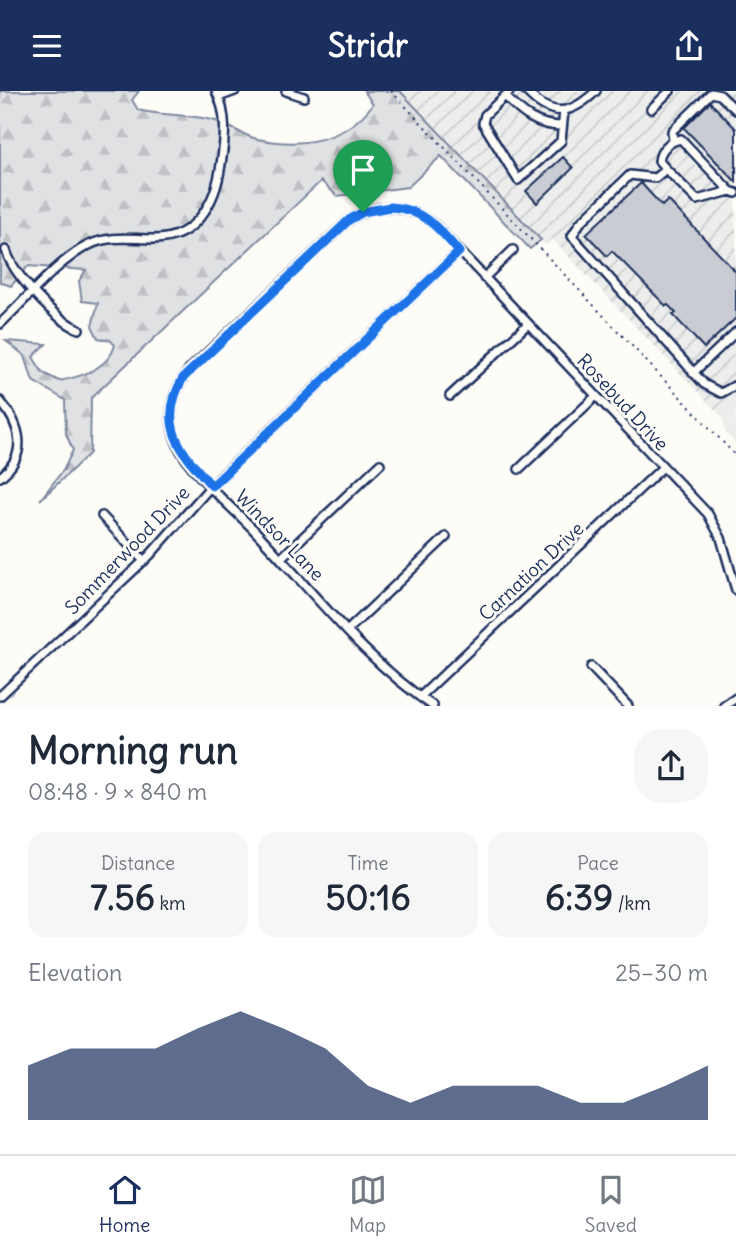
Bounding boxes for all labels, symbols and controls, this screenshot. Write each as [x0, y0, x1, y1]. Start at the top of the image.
text: Stridr [328, 25, 408, 66]
icon: menu [28, 27, 66, 65]
icon: share [670, 27, 708, 65]
pin [333, 140, 393, 212]
icon: arrive [344, 151, 382, 189]
street label: Rosebud Drive [572, 349, 674, 455]
street label: Sommerwood Drive [60, 481, 194, 619]
street label: Windsor Lane [231, 484, 329, 586]
street label: Carnation Drive [474, 516, 588, 626]
text: Morning run [28, 727, 238, 774]
button: share [634, 729, 708, 803]
text: 08:48 · 9 × 840 m [28, 777, 207, 806]
text: Distance [101, 851, 175, 875]
text: Time [347, 851, 389, 875]
text: Pace [577, 851, 619, 875]
text: 7.56 [90, 875, 155, 919]
text: 50:16 [325, 875, 411, 919]
text: 6:39 [545, 875, 613, 919]
text: km [155, 891, 186, 915]
text: /km [613, 891, 651, 915]
text: Elevation [28, 958, 122, 987]
text: 25–30 m [615, 958, 708, 987]
tab: Home [99, 1171, 150, 1237]
tab: Map [349, 1171, 387, 1237]
tab: Saved [585, 1171, 637, 1237]

